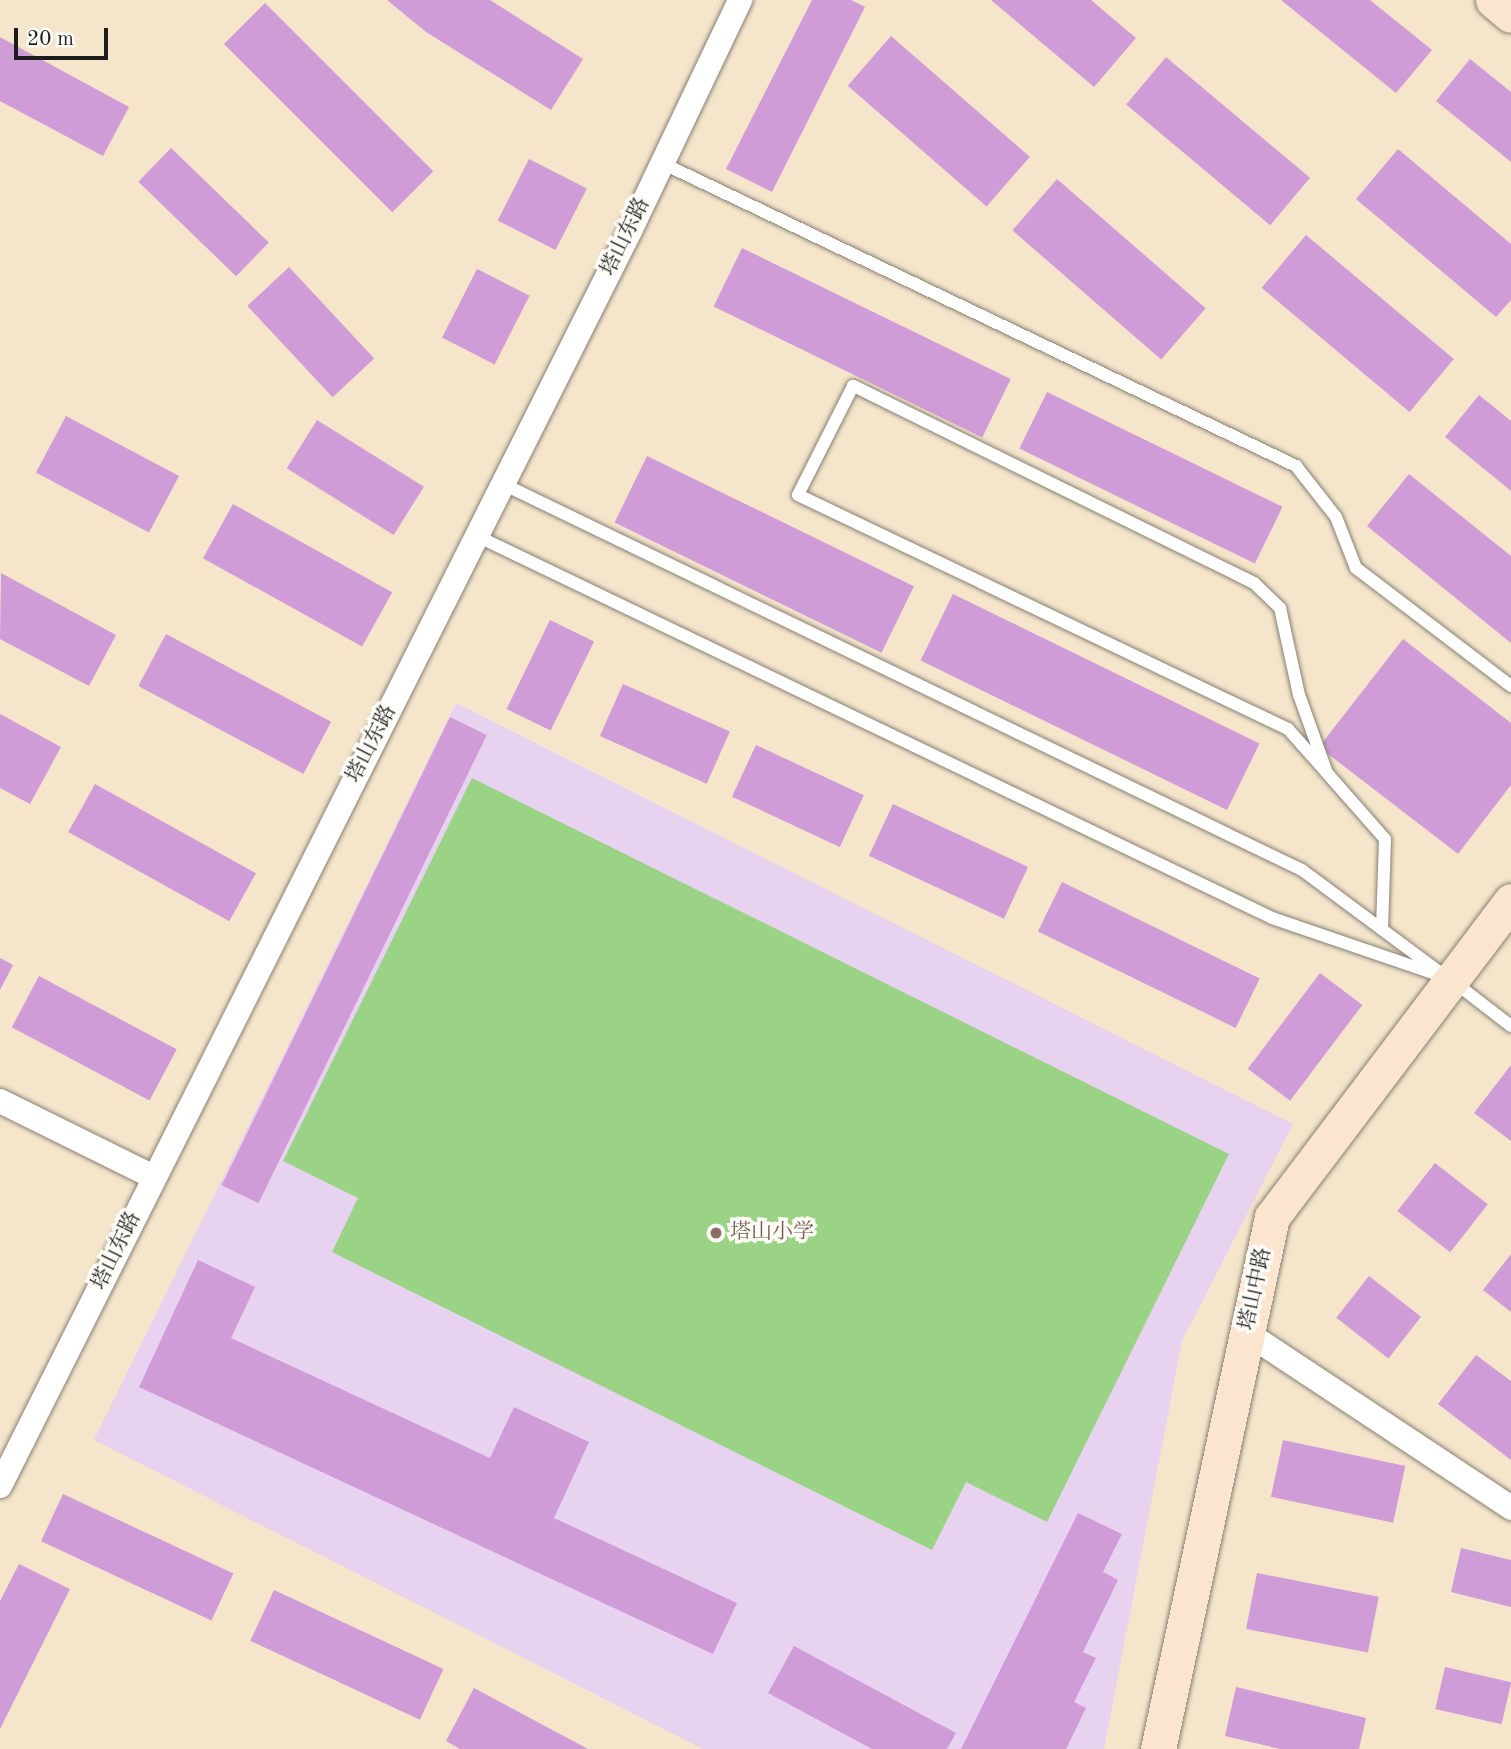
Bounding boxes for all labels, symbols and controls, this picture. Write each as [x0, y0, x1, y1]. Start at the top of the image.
scale bar [18, 14, 112, 58]
text: 20 m [27, 29, 74, 50]
street label: 塔山东路 [596, 194, 656, 280]
street label: 塔山东路 [342, 701, 402, 787]
street label: 塔山东路 [87, 1208, 147, 1294]
place label: 塔山小学 [730, 1220, 814, 1246]
marker: 塔山小学 [708, 1225, 724, 1241]
street label: 塔山中路 [1235, 1245, 1277, 1333]

